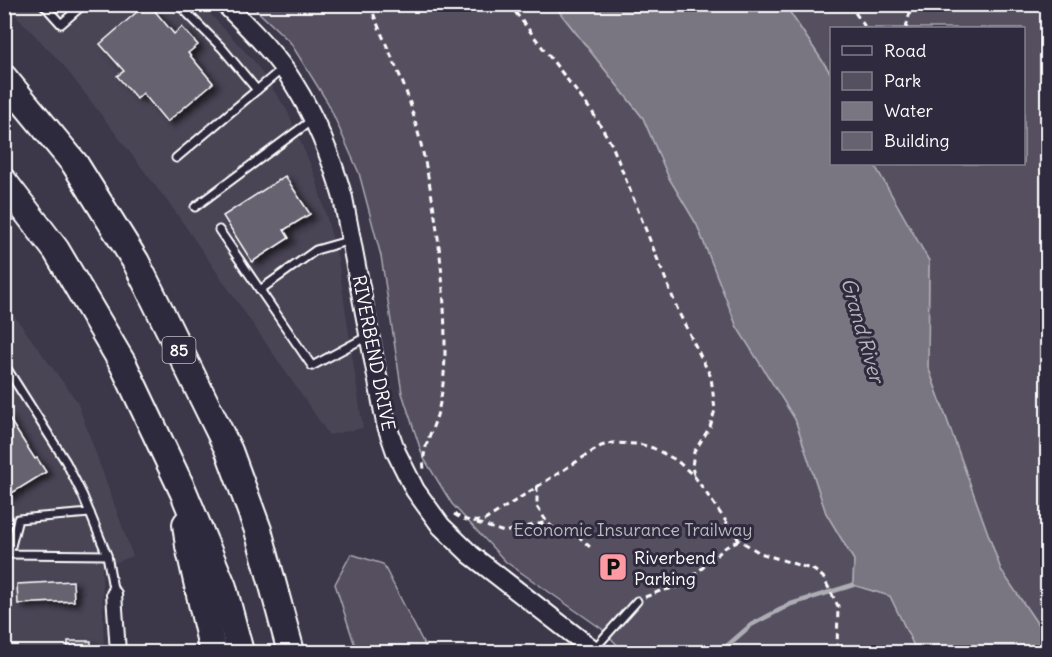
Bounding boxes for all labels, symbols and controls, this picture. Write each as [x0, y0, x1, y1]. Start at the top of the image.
legend [830, 27, 1025, 165]
text: Road [884, 39, 927, 62]
text: Park [884, 69, 921, 92]
text: Water [884, 99, 934, 122]
text: Building [884, 129, 949, 152]
street label: RIVERBEND DRIVE [348, 273, 400, 433]
water label: Grand River [836, 275, 891, 388]
road number: 85 [162, 337, 195, 363]
park label: Economic Insurance Trailway [514, 518, 752, 541]
place label: Riverbend Parking [634, 546, 716, 590]
parking icon: Riverbend Parking [597, 551, 629, 583]

